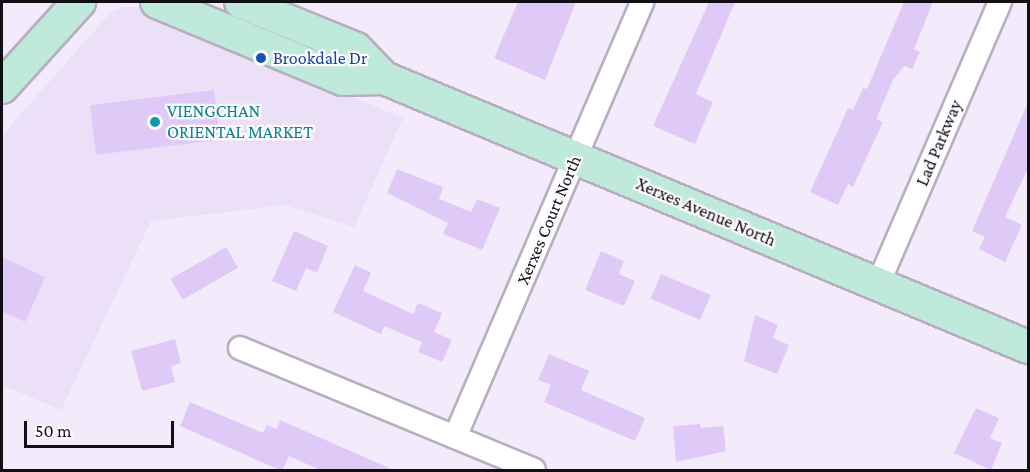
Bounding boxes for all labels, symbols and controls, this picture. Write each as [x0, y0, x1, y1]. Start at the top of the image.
place label: Brookdale Dr [273, 47, 367, 69]
marker: Brookdale Dr [254, 51, 268, 65]
street label: Lad Parkway [911, 97, 967, 189]
place label: VIENGCHAN ORIENTAL MARKET [167, 101, 313, 144]
marker: VIENGCHAN ORIENTAL MARKET [148, 115, 162, 129]
street label: Xerxes Court North [512, 152, 586, 288]
street label: Xerxes Avenue North [633, 173, 779, 251]
scale bar [27, 409, 177, 447]
text: 50 m [35, 421, 72, 441]

